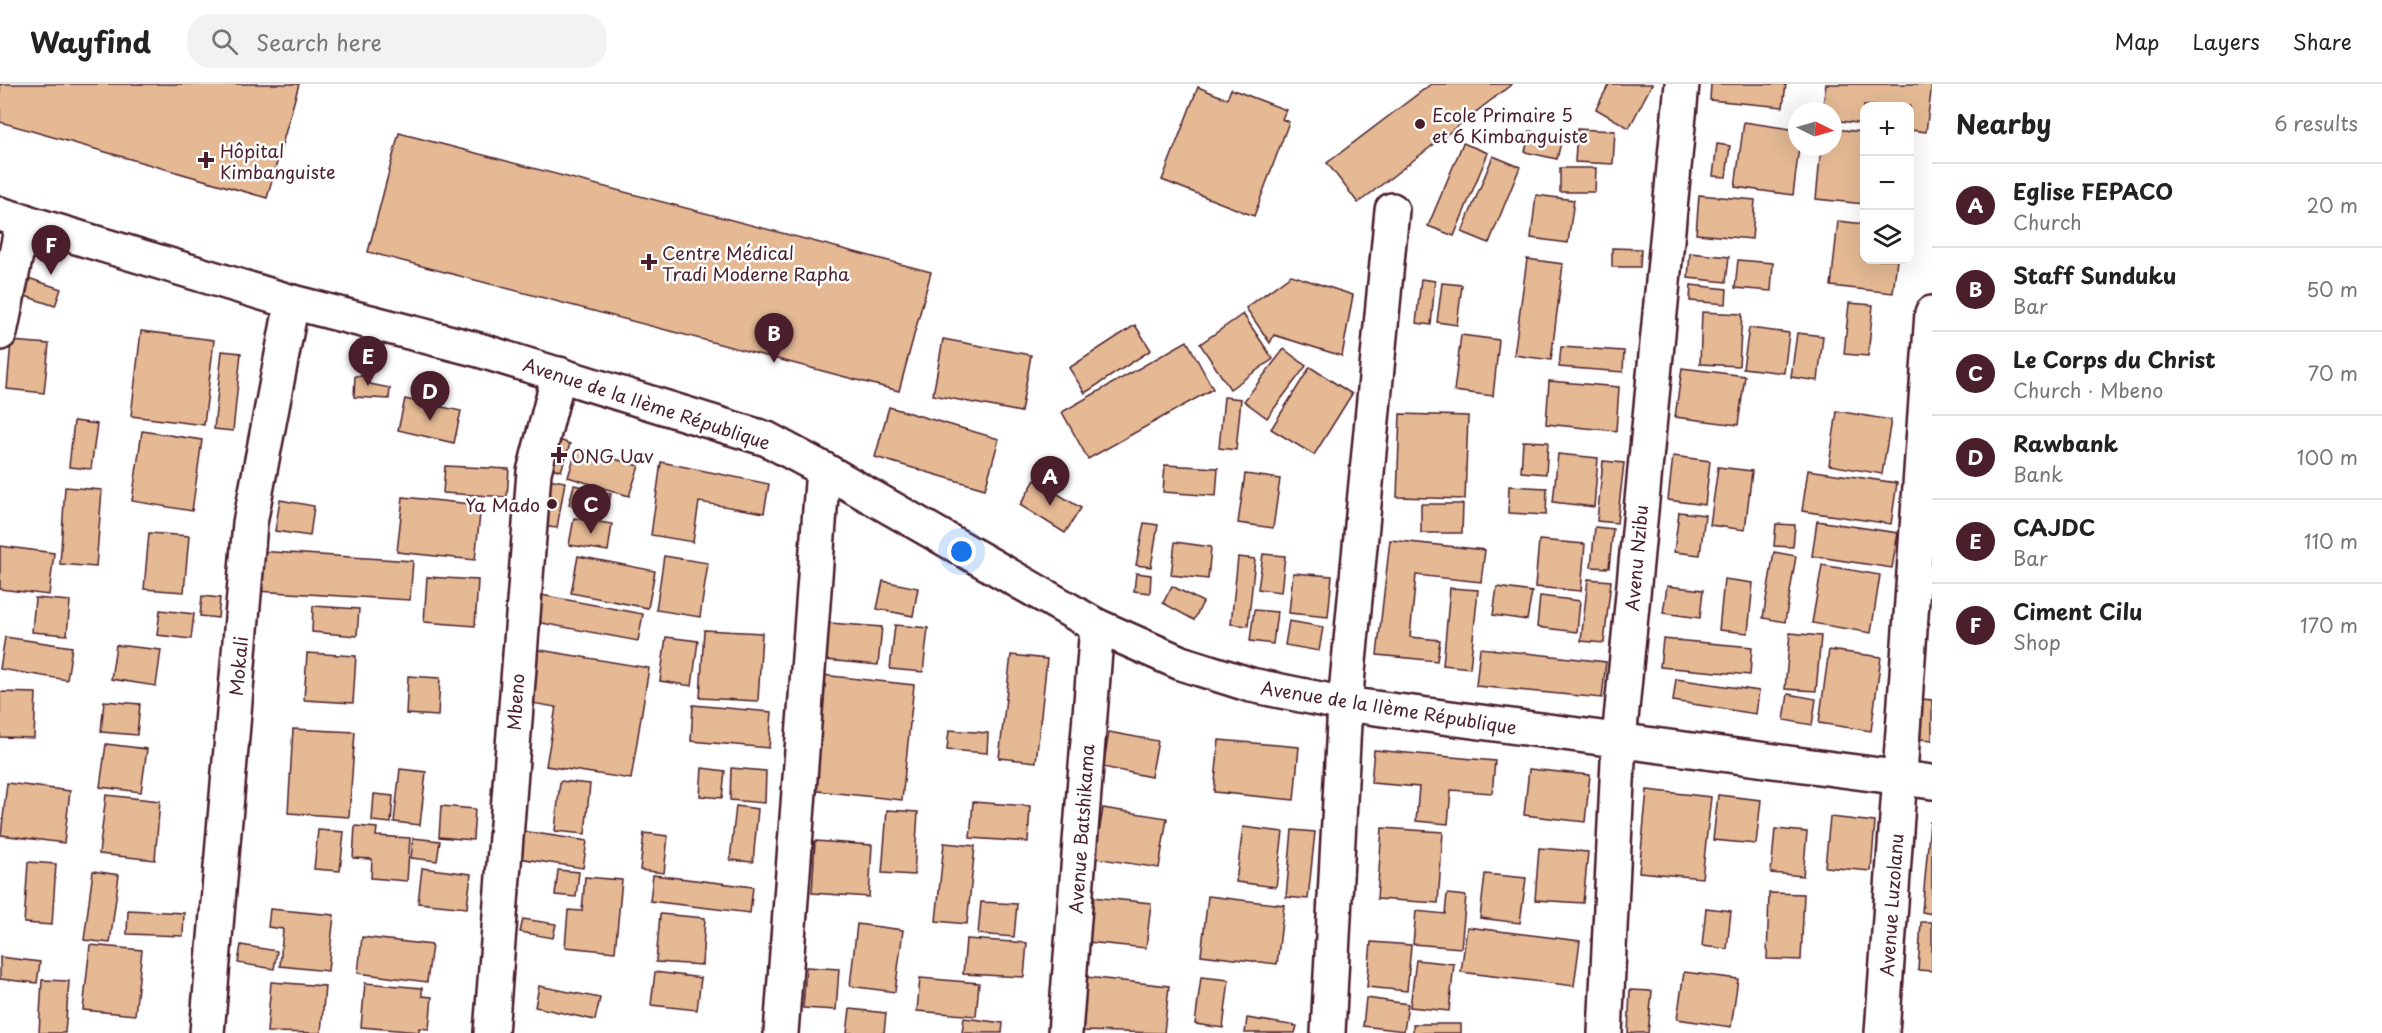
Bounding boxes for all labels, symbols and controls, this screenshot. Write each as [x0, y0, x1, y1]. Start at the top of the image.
search box [187, 14, 607, 68]
text: Wayfind [30, 20, 151, 63]
icon: search [208, 25, 241, 58]
text: Search here [256, 25, 382, 58]
text: Map [2115, 25, 2159, 57]
text: Layers [2192, 25, 2260, 57]
text: Share [2293, 25, 2352, 57]
place label: Ecole Primaire 5 et 6 Kimbanguiste [1432, 101, 1588, 149]
north arrow [1788, 102, 1842, 156]
map controls [1860, 102, 1914, 264]
button: + [1860, 102, 1914, 156]
text: Nearby [1956, 104, 2051, 143]
text: 6 results [2274, 108, 2358, 138]
marker: Ecole Primaire 5 et 6 Kimbanguiste [1413, 117, 1427, 131]
place label: Hôpital Kimbanguiste [220, 137, 336, 185]
marker: Hôpital Kimbanguiste [197, 151, 215, 169]
button: − [1860, 156, 1914, 210]
text: Eglise FEPACO [2013, 174, 2173, 207]
text: A [1968, 190, 1983, 220]
text: 20 m [2306, 190, 2358, 220]
text: Church [2013, 207, 2082, 237]
button: layers [1860, 210, 1914, 264]
pin: F [32, 226, 70, 275]
place label: Centre Médical Tradi Moderne Rapha [662, 239, 850, 287]
marker: Centre Médical Tradi Moderne Rapha [640, 253, 658, 271]
text: Staff Sunduku [2013, 258, 2176, 291]
text: B [1969, 274, 1982, 304]
text: 50 m [2306, 274, 2358, 304]
text: Bar [2013, 291, 2048, 321]
pin: B [754, 314, 794, 363]
pin: E [348, 336, 388, 386]
text: Le Corps du Christ [2013, 342, 2216, 375]
street label: Avenue de la IIème République [520, 350, 774, 456]
text: C [1968, 358, 1983, 388]
text: 70 m [2308, 358, 2358, 388]
pin: D [410, 372, 450, 421]
text: Church · Mbeno [2013, 375, 2163, 405]
text: Rawbank [2013, 426, 2118, 459]
place label: ONG Uav [571, 442, 653, 469]
text: D [1968, 442, 1983, 472]
text: 100 m [2297, 442, 2358, 472]
marker: ONG Uav [552, 448, 566, 462]
pin: A [1030, 456, 1070, 506]
text: Bank [2013, 459, 2063, 489]
pin: C [572, 484, 610, 534]
place label: Ya Mado [465, 491, 540, 518]
marker: Ya Mado [545, 497, 559, 511]
street label: Avenu Nzibu [1618, 504, 1654, 612]
text: CAJDC [2013, 510, 2095, 543]
text: E [1969, 526, 1982, 556]
text: 110 m [2304, 526, 2358, 556]
your location [947, 537, 976, 566]
text: Bar [2013, 543, 2048, 573]
text: Ciment Cilu [2013, 594, 2142, 627]
text: F [1970, 610, 1981, 640]
text: 170 m [2300, 610, 2358, 640]
text: Shop [2013, 627, 2061, 657]
street label: Mokali [222, 635, 254, 697]
street label: Mbeno [500, 673, 530, 731]
street label: Avenue de la IIème République [1259, 673, 1519, 741]
street label: Avenue Batshikama [1062, 743, 1100, 915]
street label: Avenue Luzolanu [1873, 833, 1909, 977]

